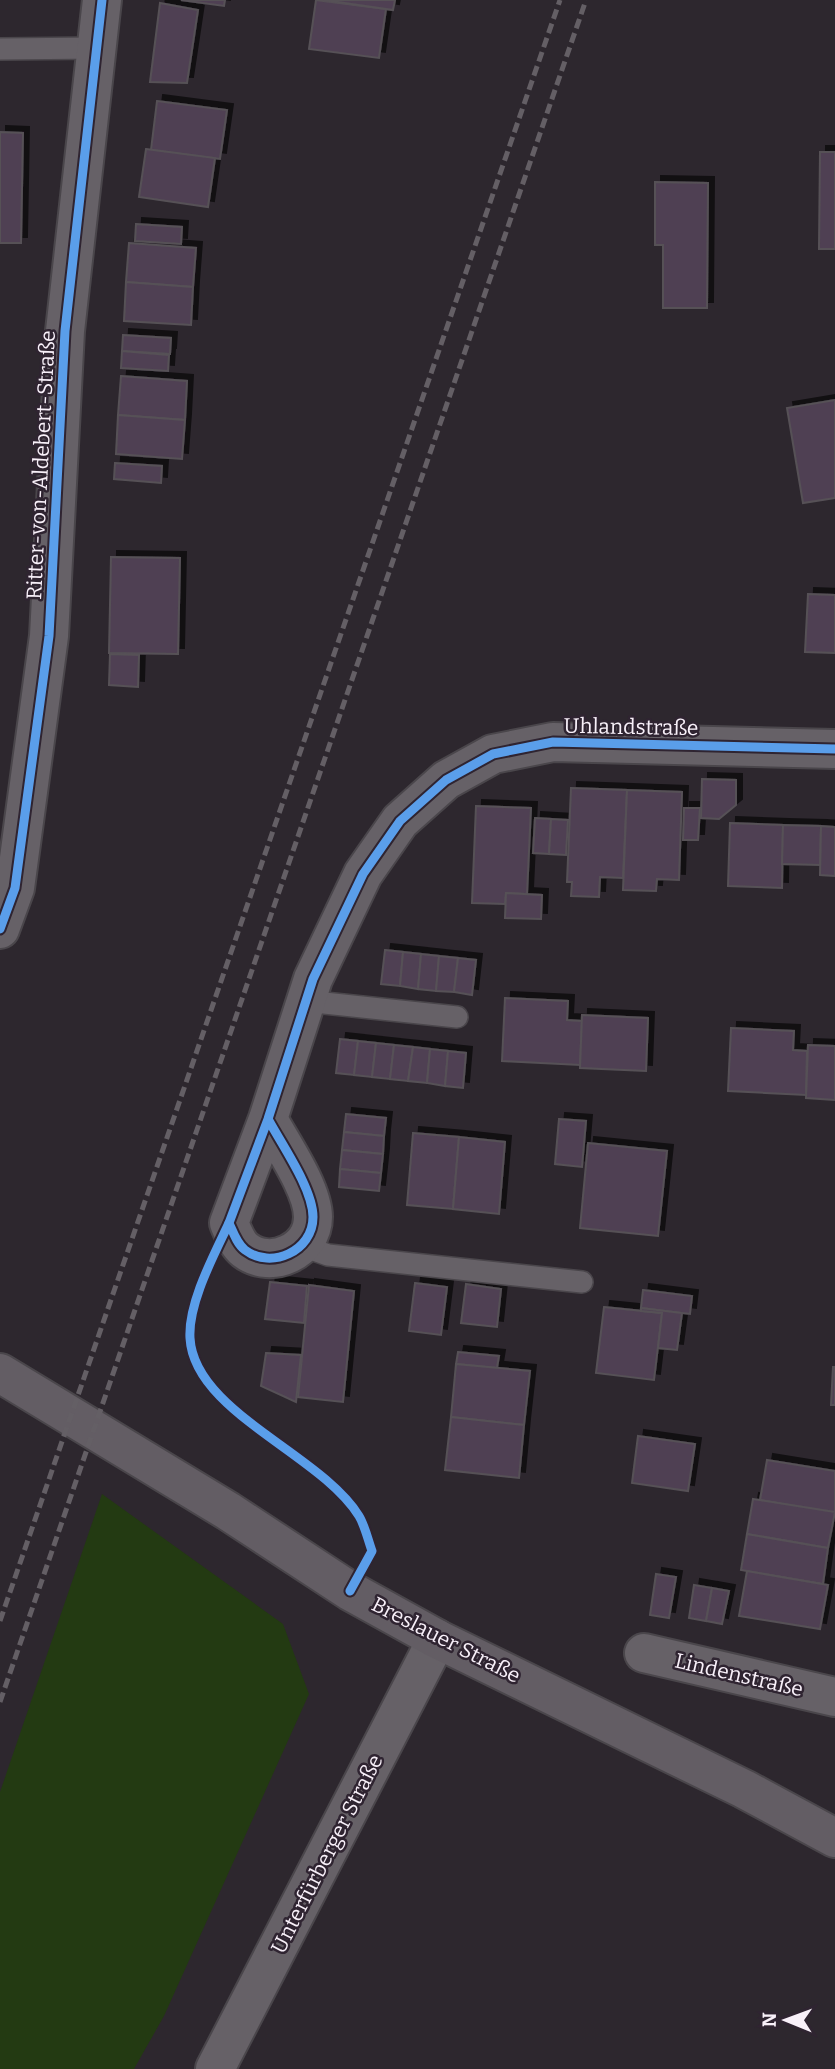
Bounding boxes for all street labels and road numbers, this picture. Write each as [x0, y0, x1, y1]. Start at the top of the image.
street label: Ritter-von-Aldebert-Straße [21, 330, 61, 600]
street label: Uhlandstraße [564, 713, 698, 741]
street label: Breslauer Straße [367, 1591, 525, 1689]
street label: Lindenstraße [672, 1648, 806, 1702]
street label: Unterfürberger Straße [265, 1750, 389, 1958]

